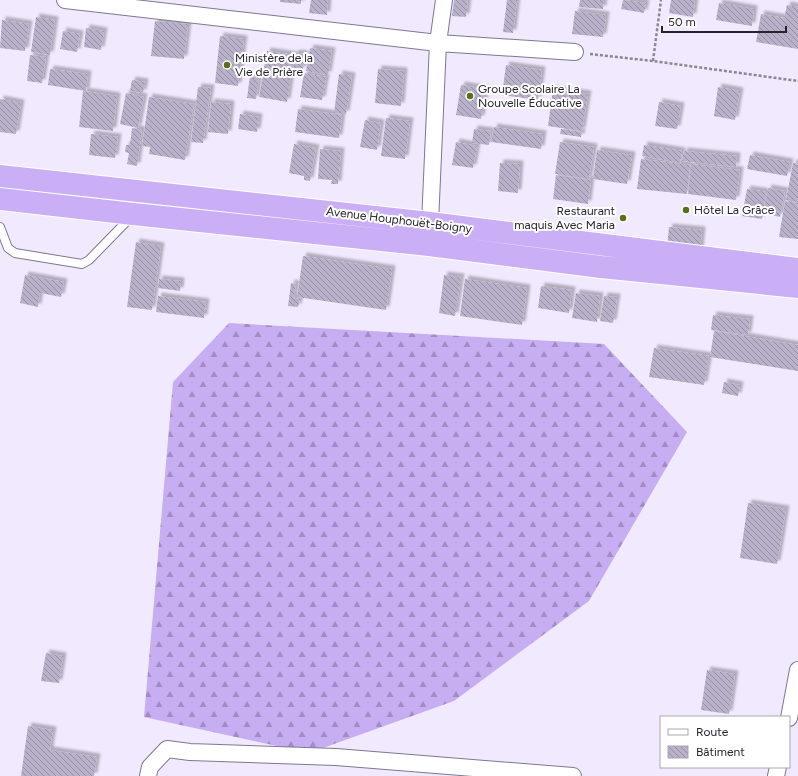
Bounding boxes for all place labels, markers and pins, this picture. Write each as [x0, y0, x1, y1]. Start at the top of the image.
place label: Ministère de la Vie de Prière [235, 51, 313, 79]
marker: Ministère de la Vie de Prière [222, 60, 232, 70]
place label: Groupe Scolaire La Nouvelle Éducative [478, 82, 582, 110]
marker: Groupe Scolaire La Nouvelle Éducative [465, 91, 475, 101]
place label: Hôtel La Grâce [694, 203, 775, 217]
place label: Restaurant maquis Avec Maria [514, 204, 615, 232]
marker: Hôtel La Grâce [681, 205, 691, 215]
marker: Restaurant maquis Avec Maria [618, 213, 628, 223]

